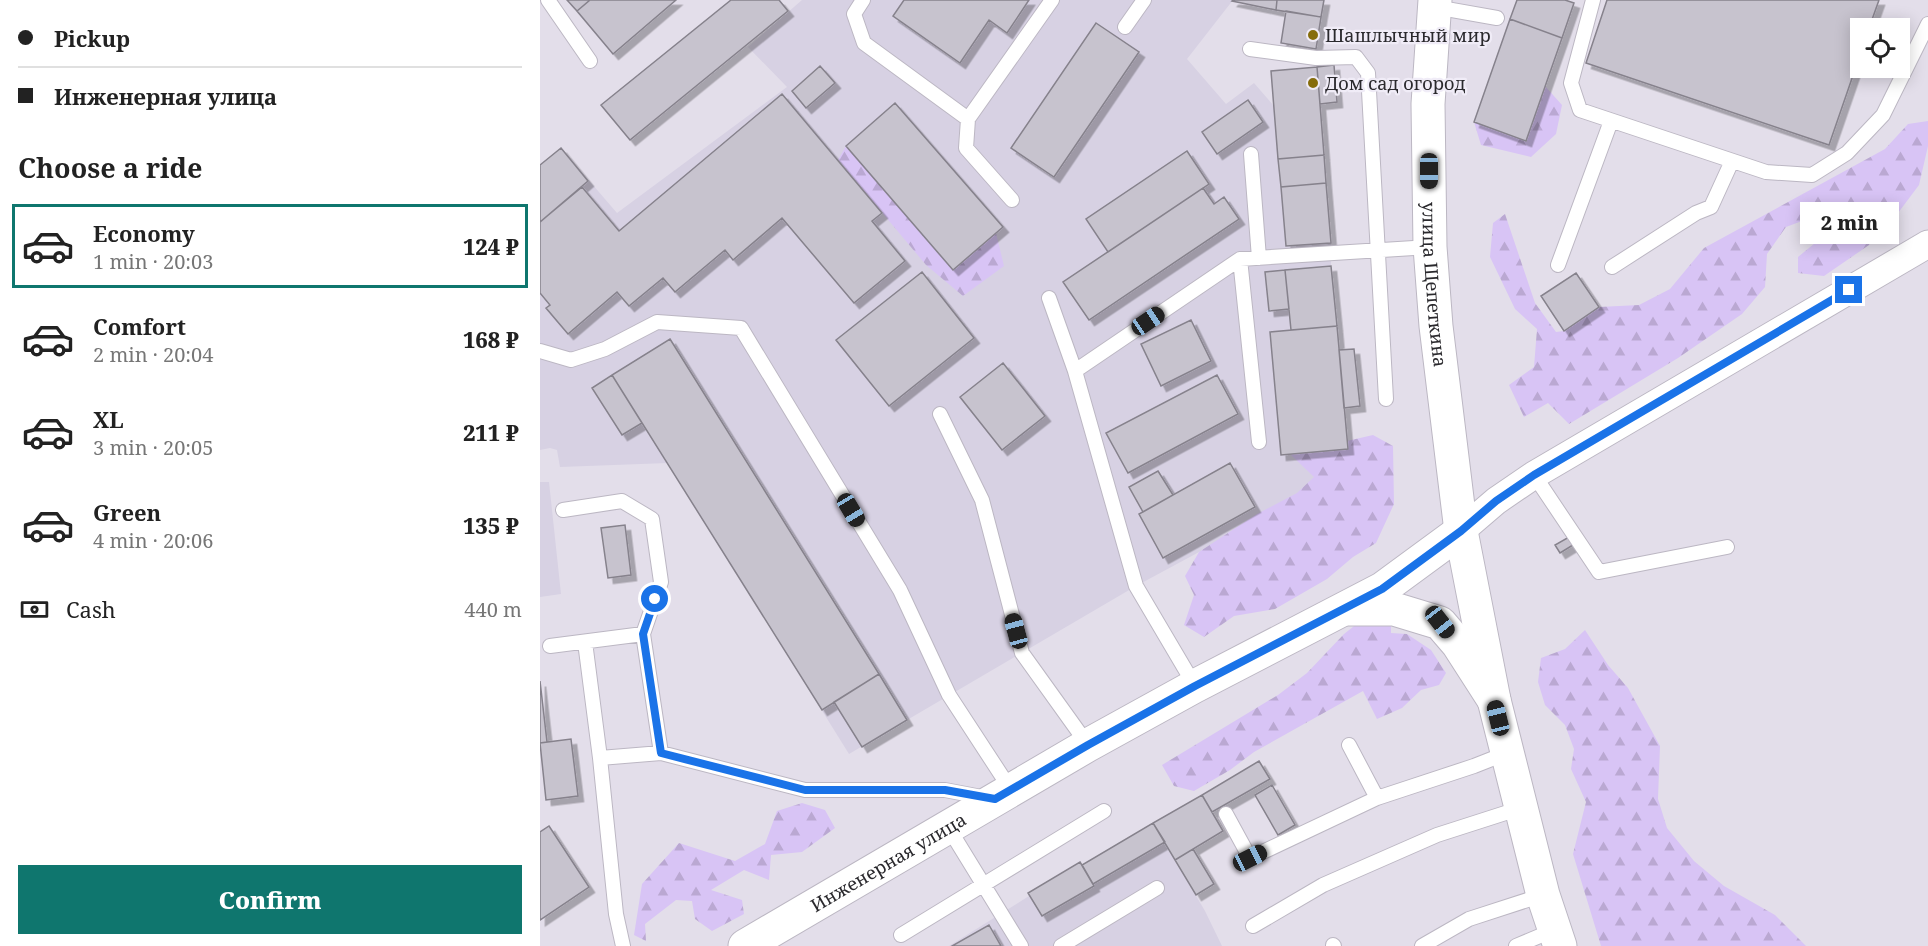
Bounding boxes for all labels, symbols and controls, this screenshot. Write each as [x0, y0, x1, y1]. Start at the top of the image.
map controls [1850, 18, 1910, 78]
button: locate [1850, 18, 1910, 78]
text: Pickup [54, 23, 130, 53]
place label: Шашлычный мир [1325, 23, 1491, 47]
marker: Шашлычный мир [1306, 28, 1320, 42]
place label: Дом сад огород [1325, 71, 1466, 95]
marker: Дом сад огород [1306, 76, 1320, 90]
text: Инженерная улица [54, 81, 277, 111]
text: Choose a ride [18, 149, 203, 186]
car [1420, 153, 1438, 189]
street label: улица Щепеткина [1417, 202, 1453, 368]
callout: 2 min [1800, 203, 1898, 245]
text: 2 min [1821, 209, 1878, 236]
text: Economy [93, 218, 195, 248]
icon: car [21, 219, 75, 273]
text: 124 ₽ [463, 231, 519, 261]
text: 1 min · 20:03 [93, 248, 213, 275]
route end [1835, 276, 1862, 303]
car [1128, 303, 1168, 339]
text: Comfort [93, 311, 186, 341]
icon: car [21, 312, 75, 366]
text: 168 ₽ [463, 324, 519, 354]
text: 2 min · 20:04 [93, 341, 213, 368]
text: XL [93, 404, 124, 434]
icon: car [21, 405, 75, 459]
text: 211 ₽ [463, 417, 519, 447]
text: 3 min · 20:05 [93, 434, 213, 461]
car [834, 490, 868, 530]
text: Green [93, 497, 161, 527]
icon: car [21, 498, 75, 552]
text: 135 ₽ [463, 510, 519, 540]
text: 4 min · 20:06 [93, 527, 213, 554]
route start [641, 585, 668, 612]
icon: cash [18, 593, 51, 626]
text: Cash [66, 594, 116, 624]
text: 440 m [464, 596, 522, 623]
car [1422, 602, 1458, 642]
car [1003, 611, 1029, 651]
car [1485, 698, 1511, 738]
street label: Инженерная улица [806, 807, 971, 917]
car [1230, 842, 1270, 874]
button: Confirm [18, 865, 522, 934]

